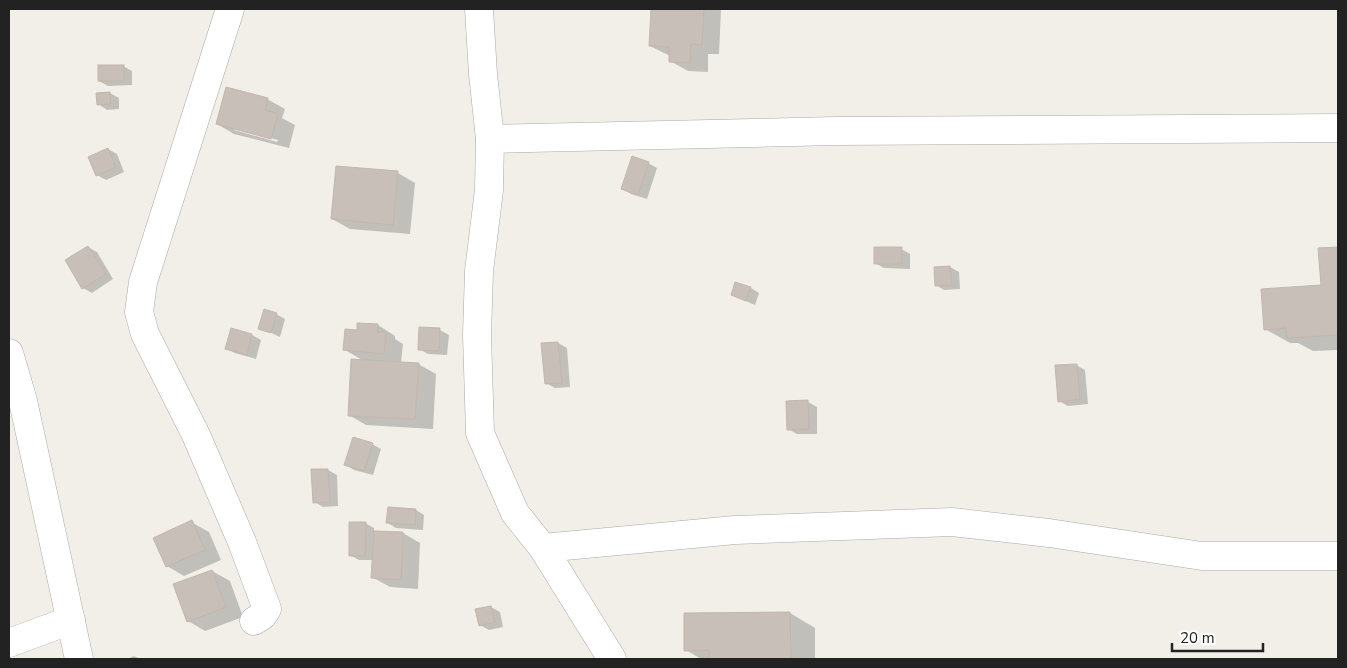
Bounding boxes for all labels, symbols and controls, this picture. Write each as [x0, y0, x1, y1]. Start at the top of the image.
scale bar [1172, 620, 1263, 652]
text: 20 m [1180, 628, 1215, 648]

